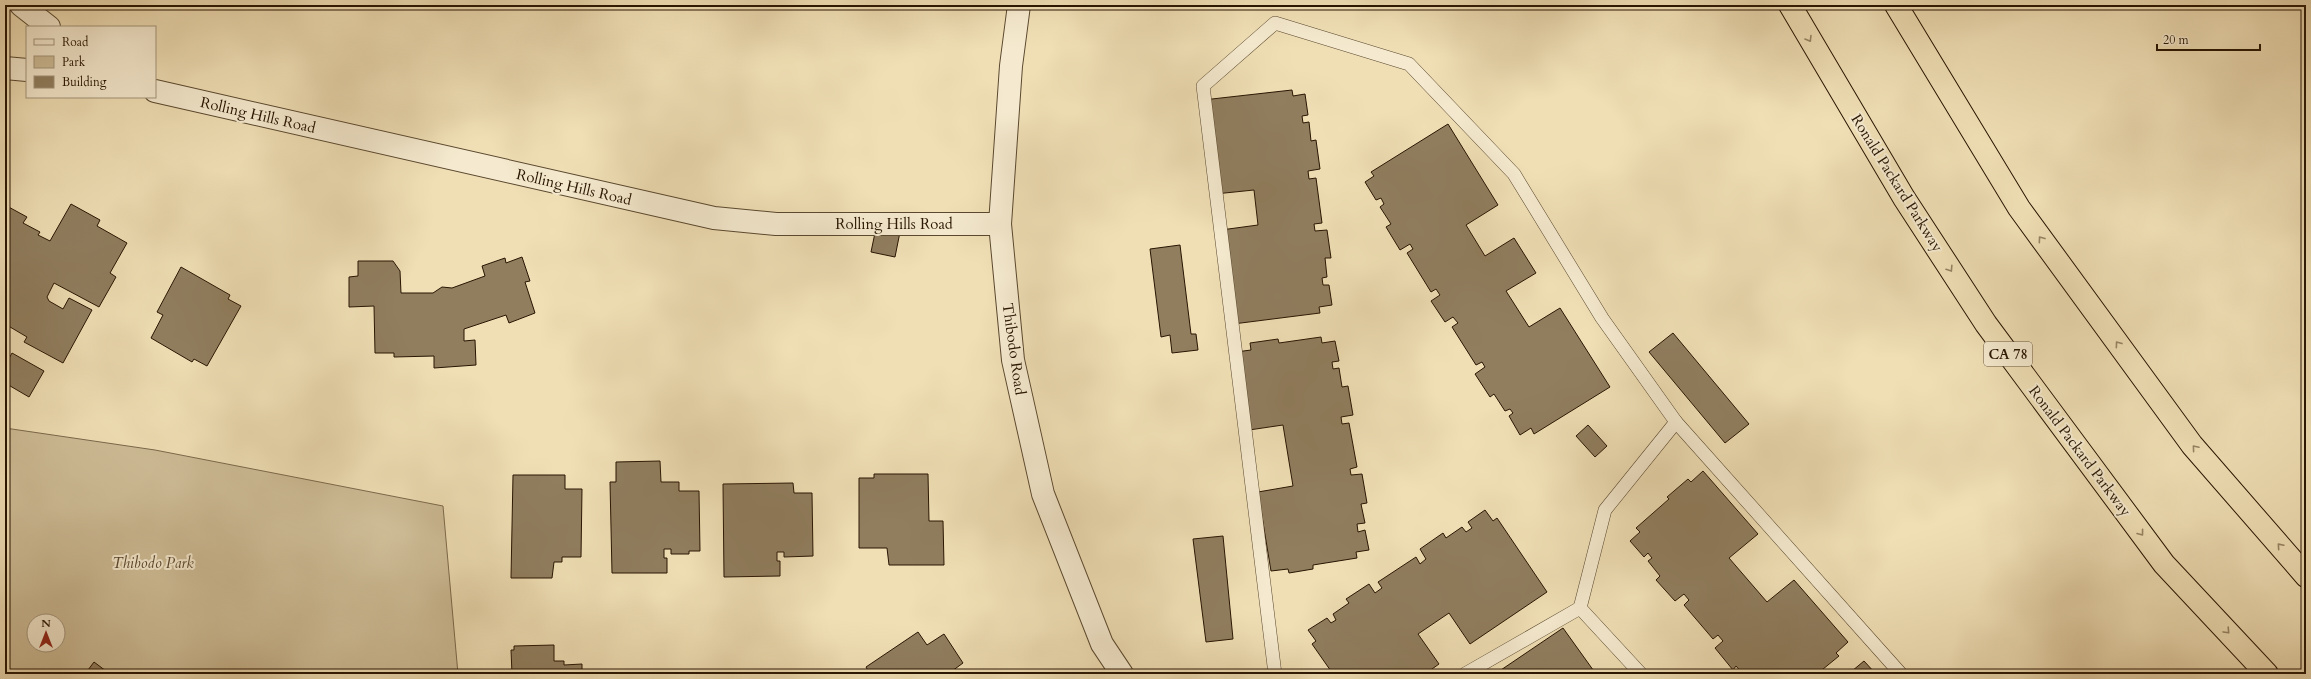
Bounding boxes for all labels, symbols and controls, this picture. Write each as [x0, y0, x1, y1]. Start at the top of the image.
legend [26, 26, 156, 98]
scale bar [2157, 26, 2260, 52]
text: 20 m [2163, 32, 2190, 48]
text: Road [62, 34, 89, 50]
one-way arrow [1805, 35, 1812, 42]
text: Park [62, 54, 86, 70]
text: Building [62, 74, 107, 90]
street label: Rolling Hills Road [198, 92, 318, 138]
street label: Ronald Packard Parkway [1846, 110, 1948, 256]
street label: Rolling Hills Road [514, 164, 634, 210]
street label: Rolling Hills Road [835, 214, 953, 234]
one-way arrow [2039, 236, 2046, 243]
one-way arrow [1945, 265, 1953, 272]
street label: Thibodo Road [998, 302, 1030, 396]
one-way arrow [2116, 341, 2123, 348]
road number: CA 78 [1984, 342, 2032, 366]
street label: Ronald Packard Parkway [2024, 382, 2136, 520]
one-way arrow [2193, 446, 2200, 453]
one-way arrow [2136, 529, 2143, 536]
one-way arrow [2278, 544, 2285, 551]
park label: Thibodo Park [112, 553, 194, 573]
north arrow [26, 613, 66, 653]
text: N [41, 616, 51, 631]
one-way arrow [2222, 626, 2229, 634]

